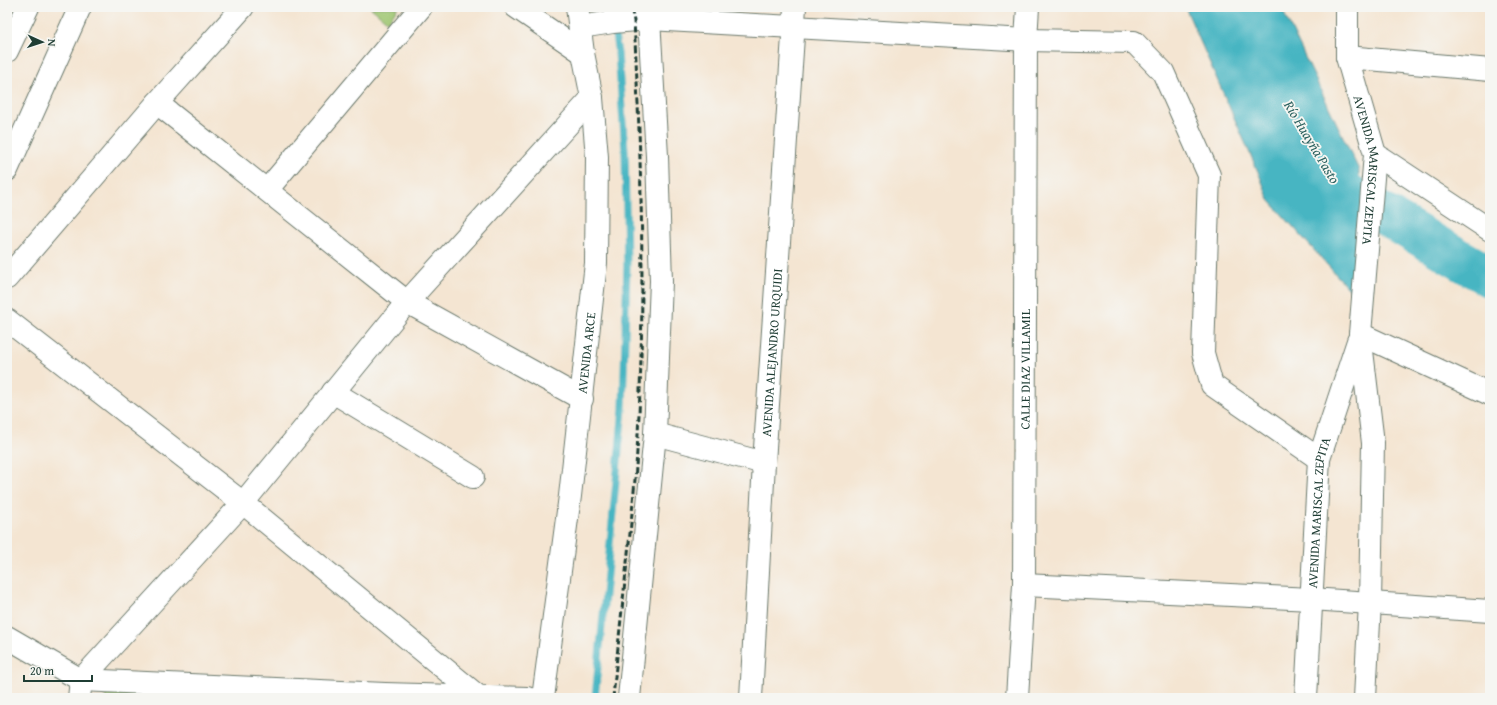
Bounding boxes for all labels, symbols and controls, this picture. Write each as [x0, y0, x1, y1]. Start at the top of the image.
north arrow [22, 22, 62, 62]
text: N [44, 38, 60, 47]
street label: AVENIDA MARISCAL ZEPITA [1349, 93, 1385, 246]
water label: Río Huayña Pasto [1279, 96, 1345, 187]
street label: AVENIDA ALEJANDRO URQUIDI [756, 268, 787, 437]
street label: CALLE DIAZ VILLAMIL [1015, 308, 1035, 429]
street label: AVENIDA ARCE [572, 311, 600, 394]
street label: AVENIDA MARISCAL ZEPITA [1302, 434, 1335, 589]
scale bar [24, 657, 92, 683]
text: 20 m [30, 662, 54, 679]

